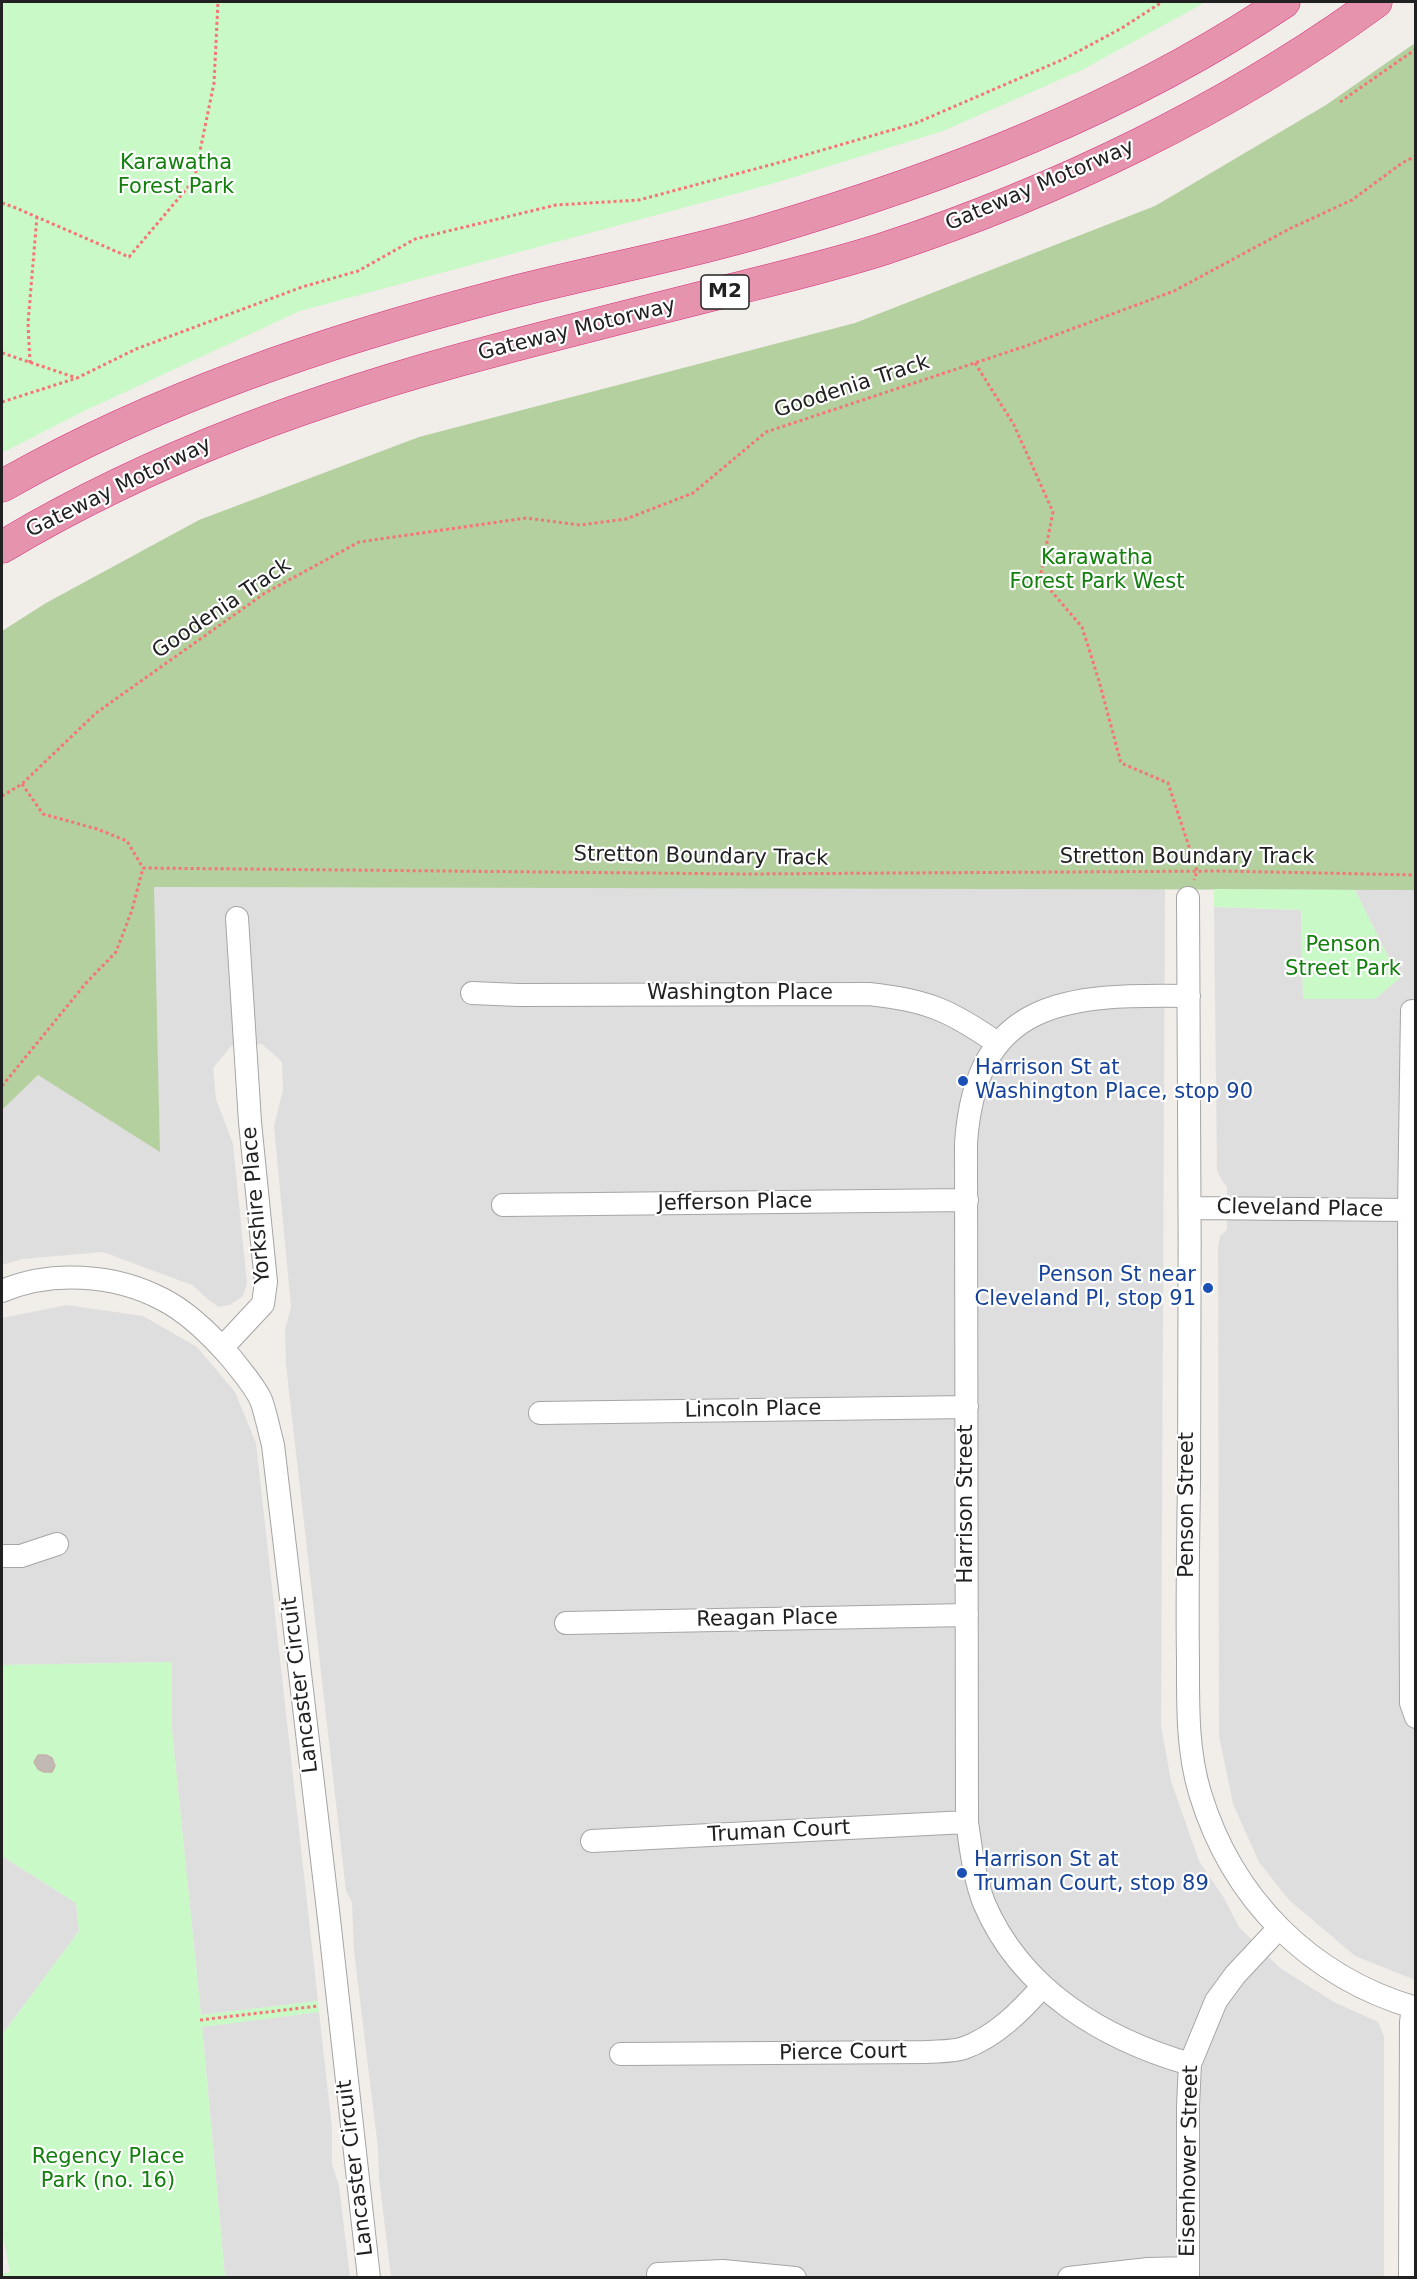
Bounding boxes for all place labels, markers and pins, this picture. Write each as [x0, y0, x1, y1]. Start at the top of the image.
place label: Harrison St at Washington Place, stop 90 [975, 1056, 1253, 1106]
marker: Harrison St at Washington Place, stop 90 [956, 1074, 970, 1088]
place label: Penson St near Cleveland Pl, stop 91 [975, 1263, 1196, 1313]
marker: Penson St near Cleveland Pl, stop 91 [1201, 1281, 1215, 1295]
place label: Harrison St at Truman Court, stop 89 [974, 1848, 1209, 1898]
marker: Harrison St at Truman Court, stop 89 [955, 1866, 969, 1880]

